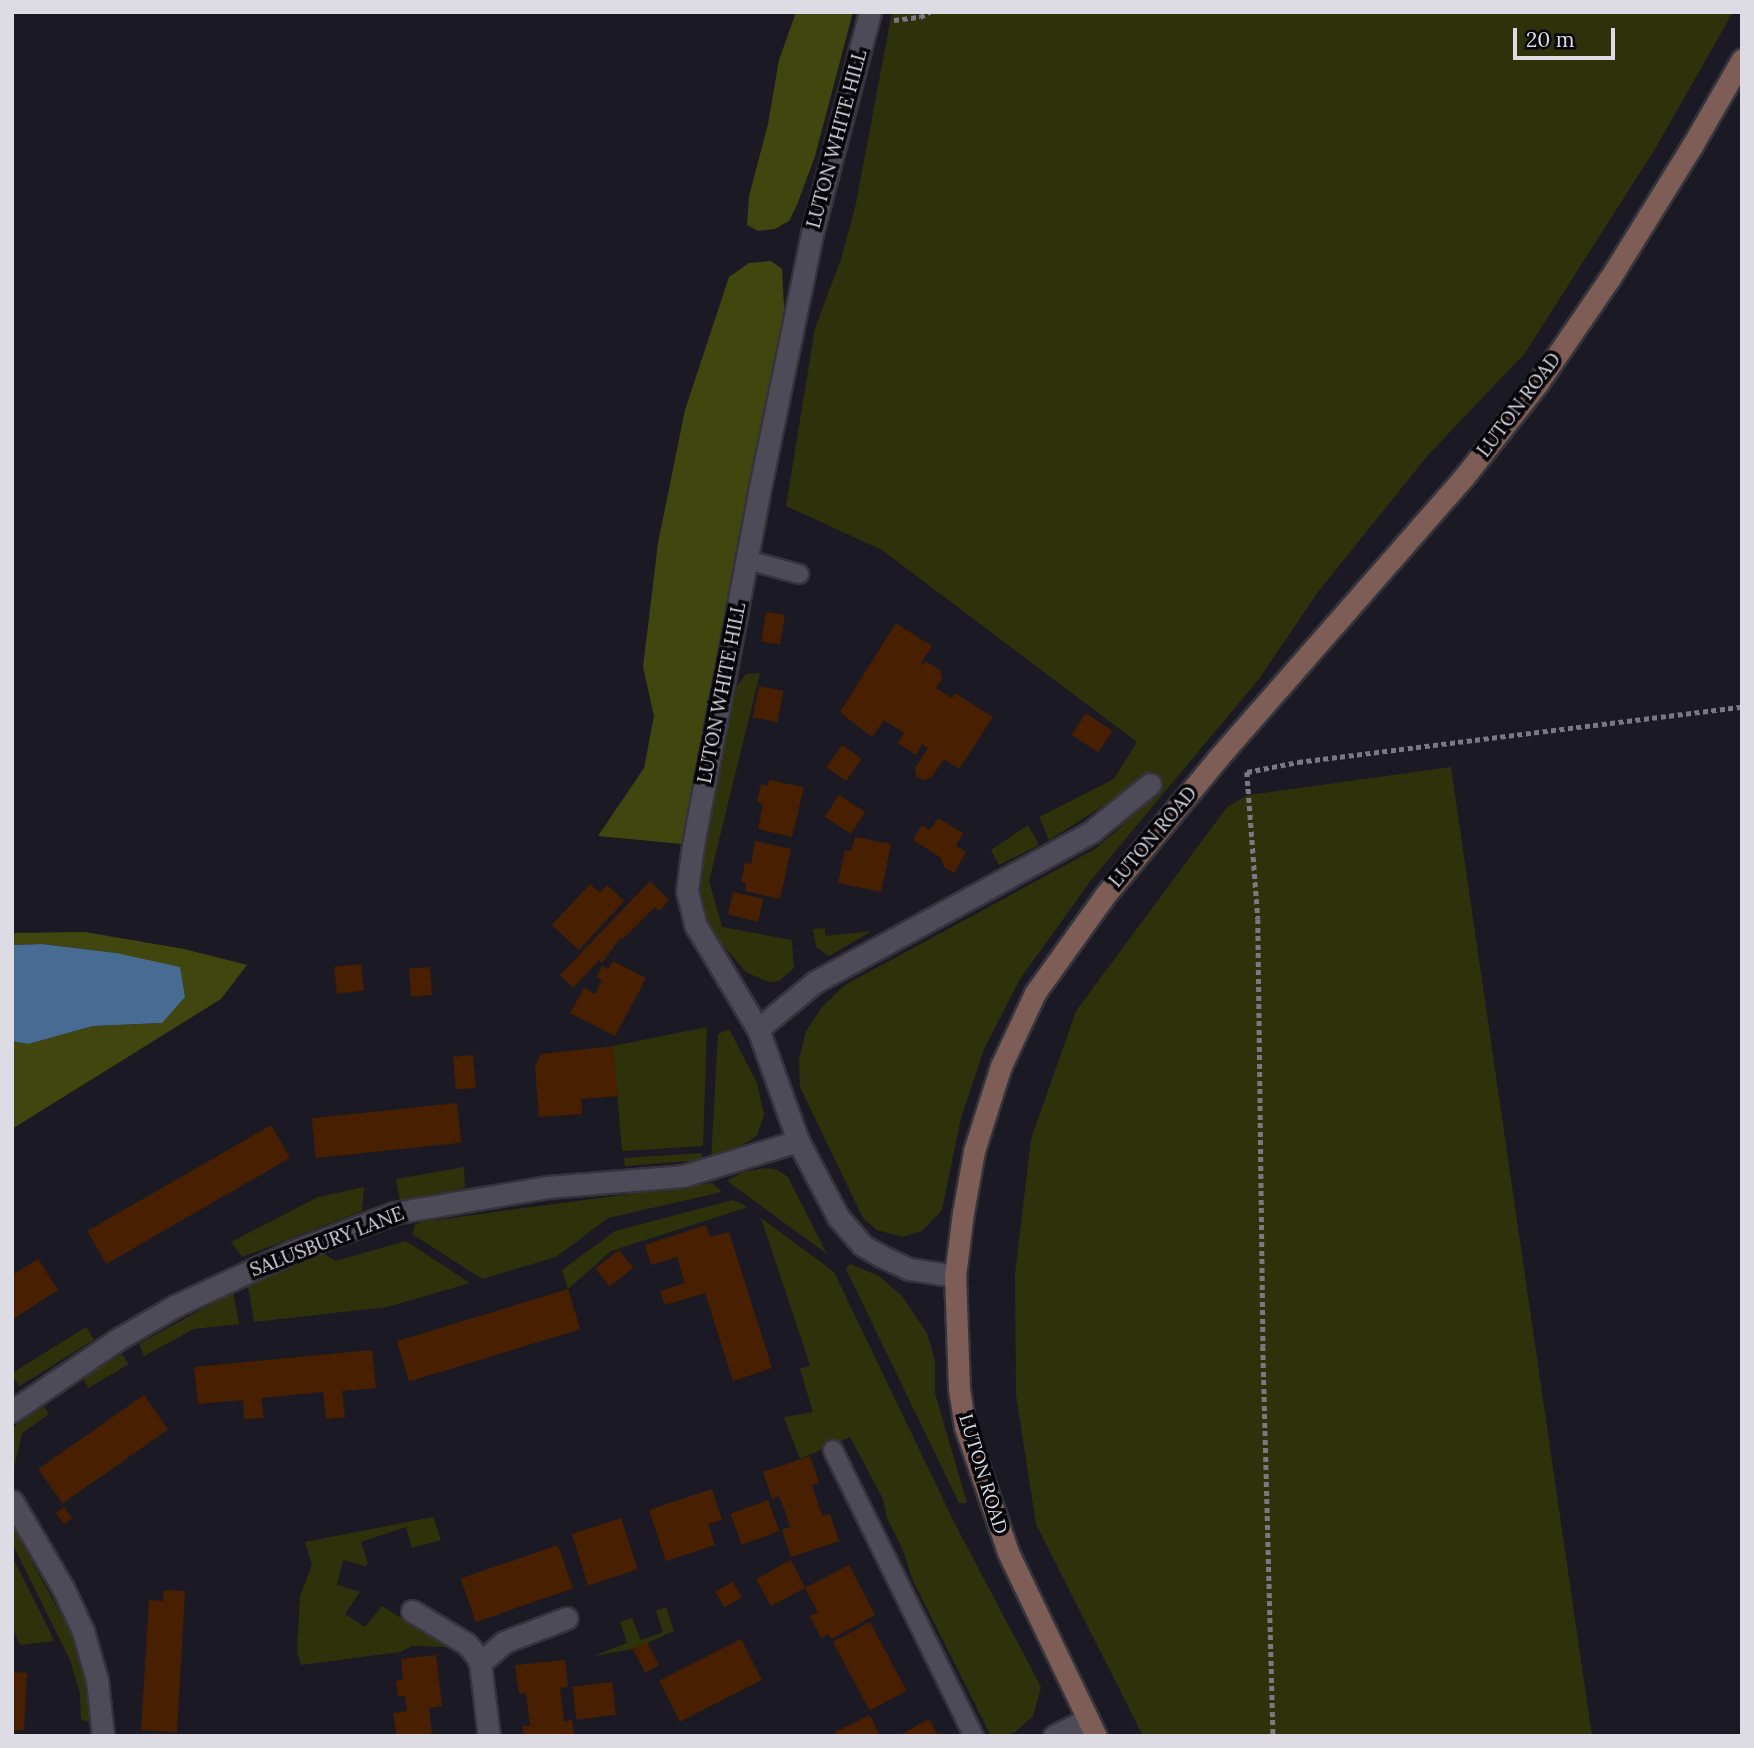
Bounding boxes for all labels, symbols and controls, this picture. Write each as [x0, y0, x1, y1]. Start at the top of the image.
scale bar [1516, 14, 1618, 58]
text: 20 m [1526, 26, 1575, 53]
street label: LUTON WHITE HILL [802, 47, 872, 231]
street label: LUTON ROAD [1472, 348, 1566, 462]
street label: LUTON WHITE HILL [693, 601, 751, 785]
street label: LUTON ROAD [1104, 782, 1202, 892]
street label: SALUSBURY LANE [247, 1202, 407, 1282]
street label: LUTON ROAD [954, 1411, 1012, 1537]

